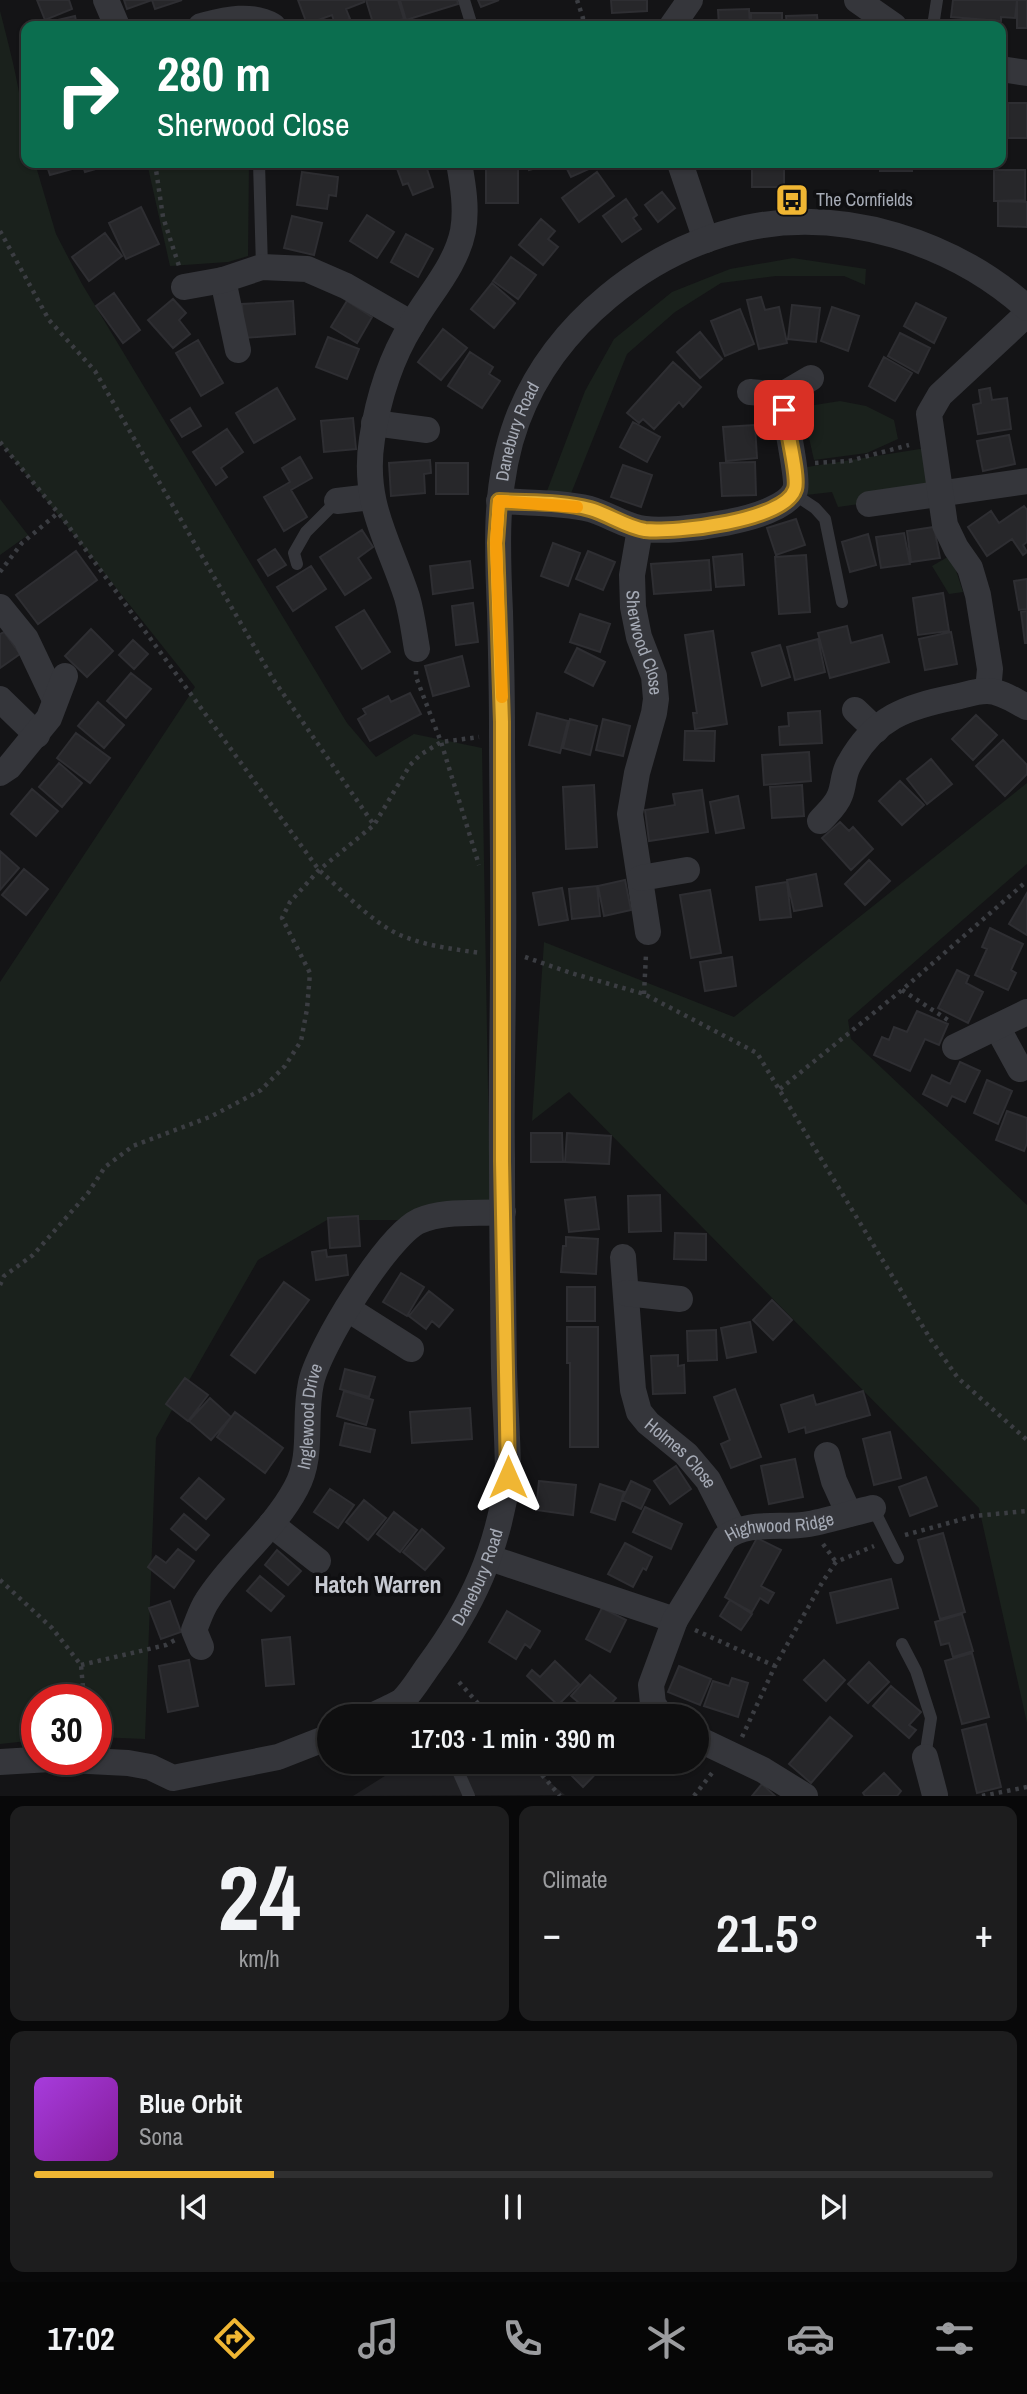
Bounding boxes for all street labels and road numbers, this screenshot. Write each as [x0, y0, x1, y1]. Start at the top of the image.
street label: Danebury Road [489, 377, 545, 483]
street label: Sherwood Close [620, 590, 669, 696]
street label: Inglewood Drive [291, 1359, 328, 1472]
street label: Holmes Close [639, 1412, 723, 1492]
street label: Highwood Ridge [720, 1506, 837, 1547]
street label: Danebury Road [445, 1526, 509, 1630]

